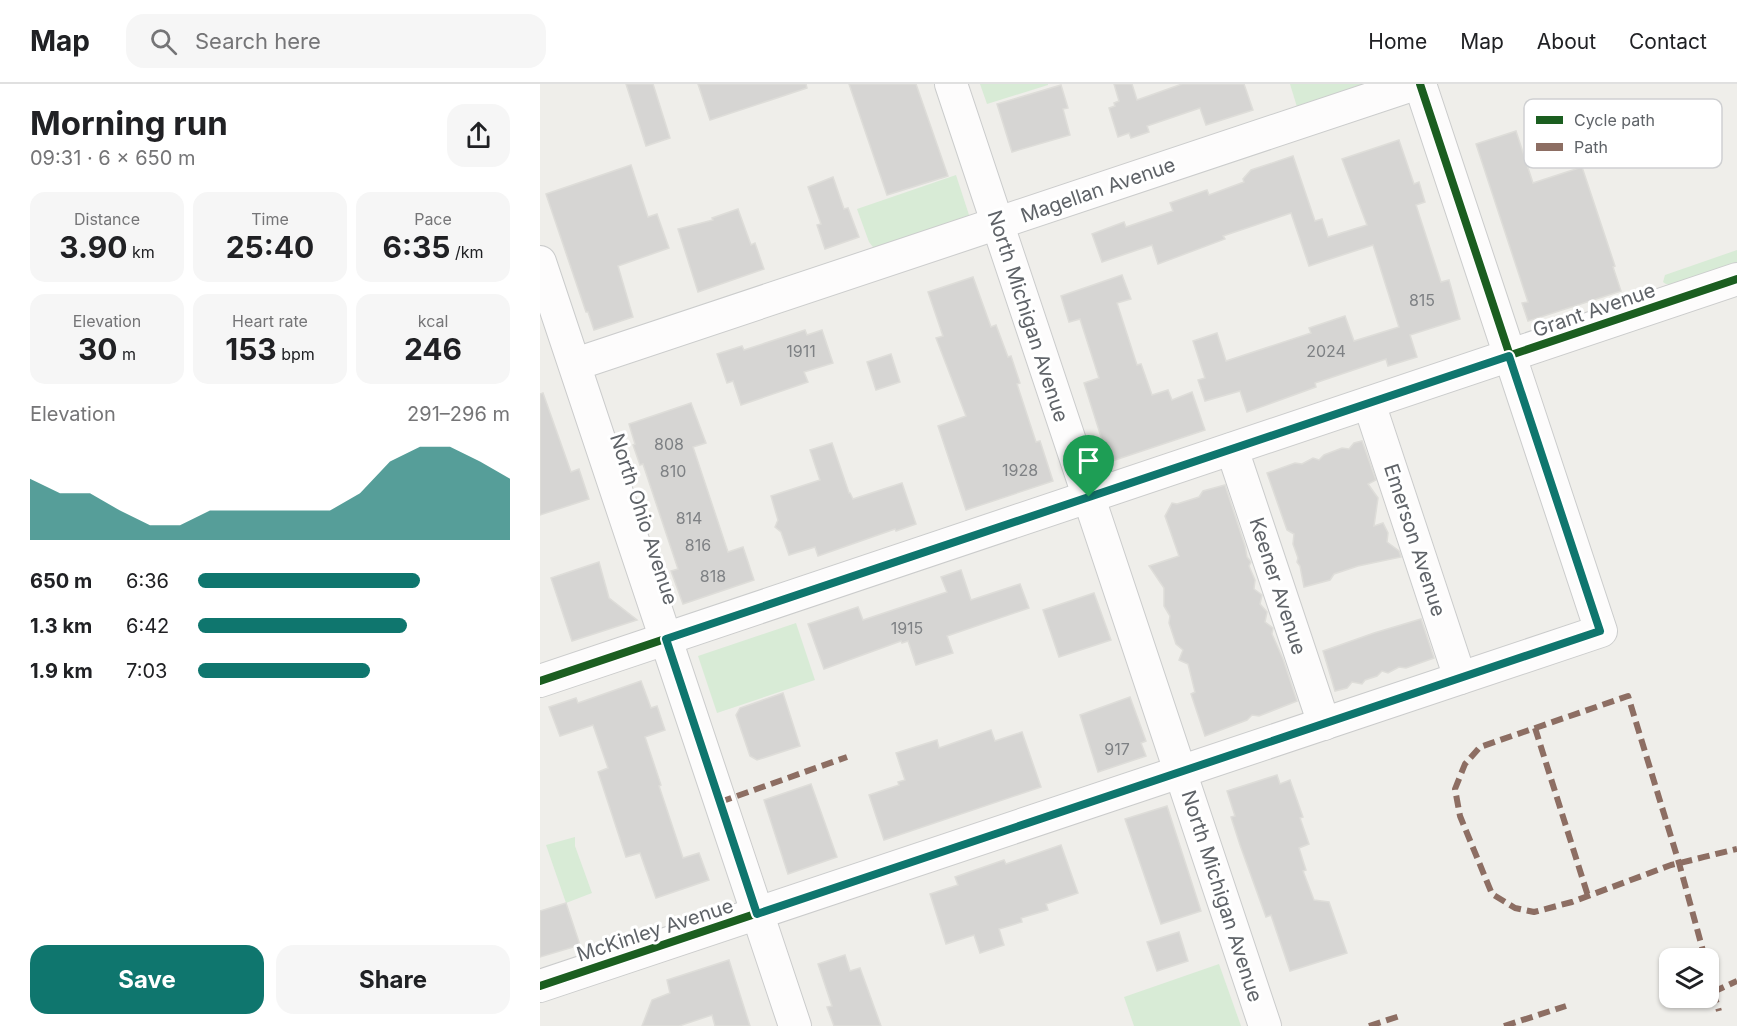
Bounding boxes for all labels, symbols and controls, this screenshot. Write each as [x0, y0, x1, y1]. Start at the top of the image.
search box [126, 14, 546, 68]
text: Map [30, 24, 90, 58]
icon: search [147, 25, 180, 58]
text: Search here [195, 28, 321, 54]
text: Home [1368, 29, 1427, 54]
text: Map [1460, 29, 1504, 54]
text: About [1537, 29, 1596, 54]
text: Contact [1629, 29, 1707, 54]
legend [1524, 99, 1722, 168]
text: Morning run [30, 103, 228, 143]
button: share [447, 104, 510, 167]
text: Cycle path [1574, 110, 1655, 130]
text: Path [1574, 137, 1608, 157]
text: 09:31 · 6 × 650 m [30, 146, 196, 170]
street label: Magellan Avenue [1018, 152, 1178, 228]
street label: North Michigan Avenue [982, 207, 1074, 425]
text: Distance [74, 209, 140, 229]
text: Time [251, 209, 289, 229]
text: Pace [414, 209, 452, 229]
text: 3.90 [59, 229, 127, 265]
text: 25:40 [226, 229, 314, 265]
text: 6:35 [382, 229, 450, 265]
text: km [127, 242, 155, 262]
text: /km [450, 242, 484, 262]
street label: Grant Avenue [1530, 278, 1658, 342]
house number: 815 [1409, 290, 1435, 310]
text: Elevation [73, 311, 141, 331]
text: Heart rate [232, 311, 308, 331]
text: kcal [418, 311, 448, 331]
text: 30 [78, 331, 118, 367]
text: 153 [225, 331, 277, 367]
text: 246 [404, 331, 462, 367]
house number: 1911 [786, 341, 816, 361]
house number: 2024 [1306, 341, 1346, 361]
text: m [118, 344, 136, 364]
text: bpm [277, 344, 315, 364]
text: Elevation [30, 402, 116, 426]
text: 291–296 m [407, 402, 510, 426]
street label: North Ohio Avenue [605, 430, 683, 608]
house number: 808 [654, 434, 684, 454]
pin [1063, 435, 1114, 497]
icon: arrive [1072, 444, 1105, 477]
house number: 1928 [1002, 460, 1038, 480]
house number: 810 [660, 461, 686, 481]
street label: Emerson Avenue [1379, 461, 1451, 619]
house number: 814 [676, 508, 702, 528]
street label: Keener Avenue [1245, 514, 1311, 658]
house number: 816 [685, 535, 711, 555]
house number: 818 [700, 566, 726, 586]
text: 650 m [30, 569, 92, 593]
text: 6:36 [126, 569, 169, 593]
text: 1.3 km [30, 614, 92, 638]
text: 6:42 [126, 614, 169, 638]
house number: 1915 [891, 618, 923, 638]
text: 1.9 km [30, 659, 93, 683]
text: 7:03 [126, 659, 167, 683]
house number: 917 [1104, 739, 1130, 759]
street label: North Michigan Avenue [1176, 787, 1268, 1005]
street label: McKinley Avenue [574, 893, 736, 967]
button: Save [30, 945, 264, 1014]
button: Share [276, 945, 510, 1014]
map controls [1659, 948, 1719, 1008]
button: layers [1659, 948, 1719, 1008]

